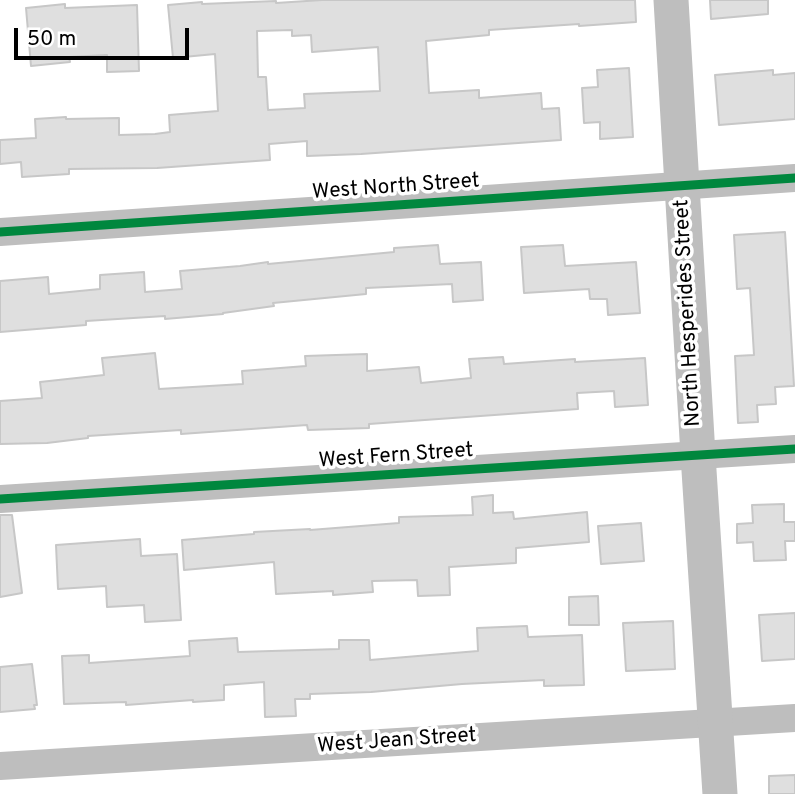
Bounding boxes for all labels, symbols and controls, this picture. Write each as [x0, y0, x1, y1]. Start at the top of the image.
scale bar [18, 14, 192, 58]
text: 50 m [27, 26, 76, 53]
street label: West North Street [311, 170, 481, 206]
street label: North Hesperides Street [670, 199, 708, 427]
street label: West Fern Street [318, 439, 474, 475]
street label: West Jean Street [317, 724, 477, 760]

